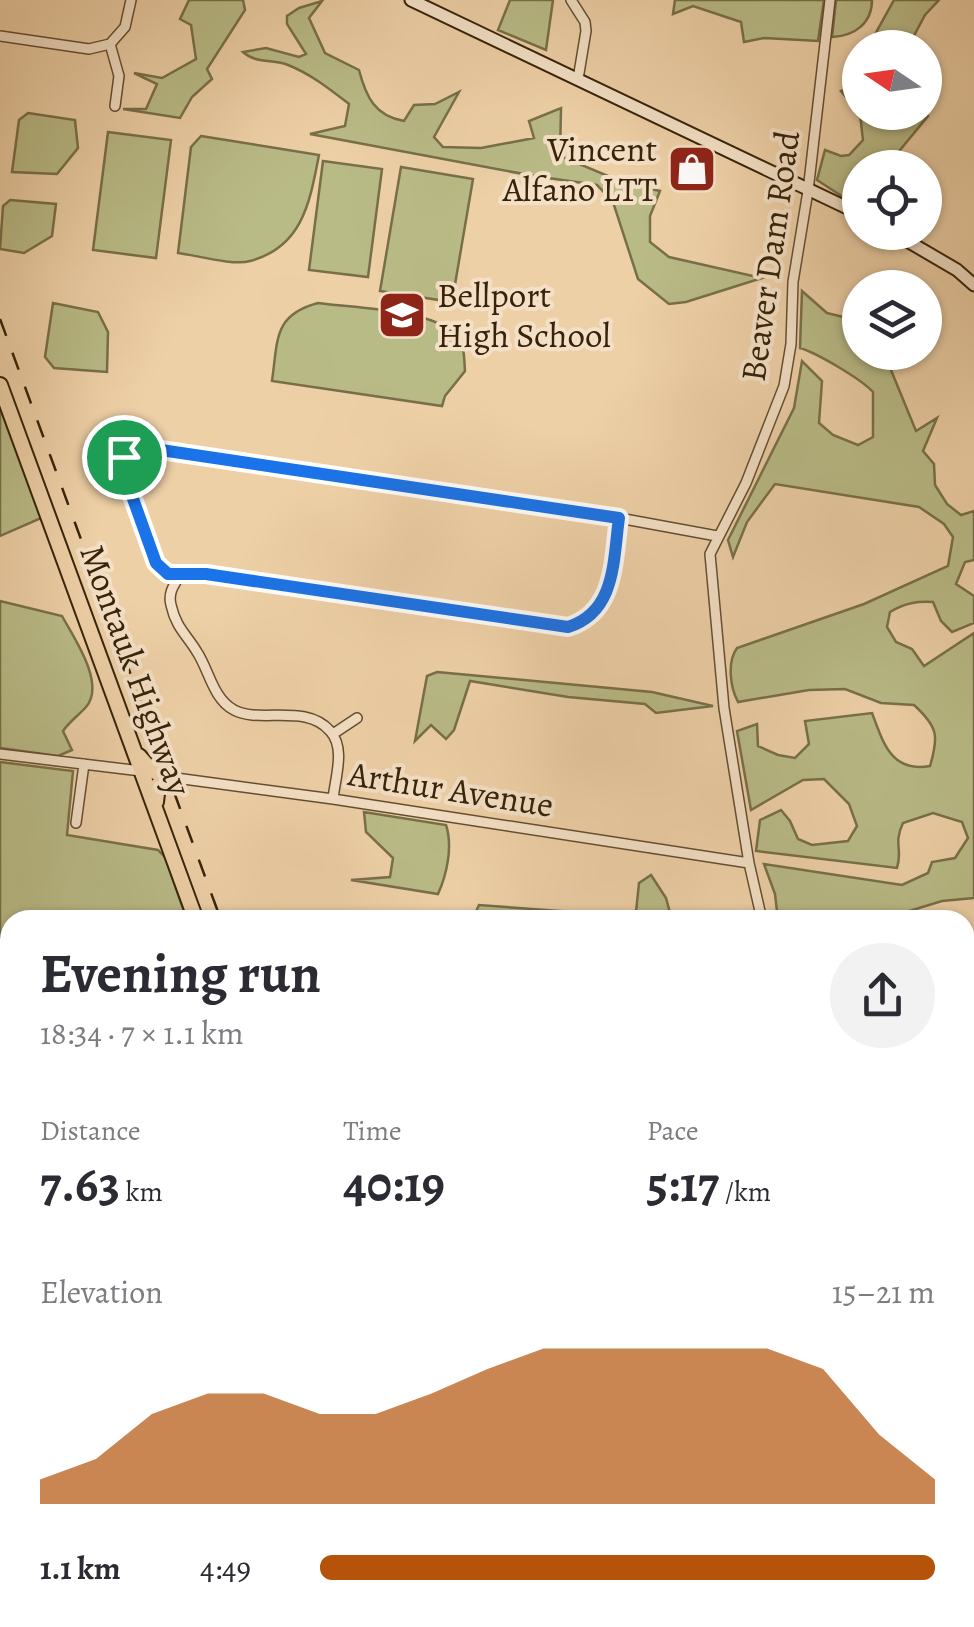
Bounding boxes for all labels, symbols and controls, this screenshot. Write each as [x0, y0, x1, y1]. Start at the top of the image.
north arrow [842, 30, 942, 130]
map controls [842, 30, 942, 370]
place label: Vincent Alfano LTT [502, 125, 657, 213]
street label: Beaver Dam Road [729, 127, 811, 384]
shop icon: Vincent Alfano LTT [666, 143, 718, 195]
button: locate [842, 150, 942, 250]
button: layers [842, 270, 942, 370]
place label: Bellport High School [437, 271, 611, 359]
school or university icon: Bellport High School [376, 289, 428, 341]
pin [82, 415, 167, 500]
icon: arrive [97, 430, 152, 485]
street label: Montauk Highway [68, 538, 204, 802]
street label: Arthur Avenue [344, 749, 557, 829]
text: Evening run [40, 936, 321, 1011]
button: share [830, 943, 935, 1048]
text: 18:34 · 7 × 1.1 km [40, 1011, 244, 1055]
text: Distance [40, 1112, 140, 1150]
text: Time [343, 1112, 402, 1150]
text: Pace [647, 1112, 699, 1150]
text: 7.63 [40, 1150, 120, 1218]
text: 40:19 [343, 1150, 445, 1218]
text: 5:17 [647, 1150, 719, 1218]
text: km [120, 1173, 163, 1211]
text: /km [719, 1173, 771, 1211]
text: Elevation [40, 1270, 163, 1314]
text: 15–21 m [832, 1270, 935, 1314]
text: 1.1 km [40, 1546, 121, 1590]
text: 4:49 [200, 1546, 251, 1590]

